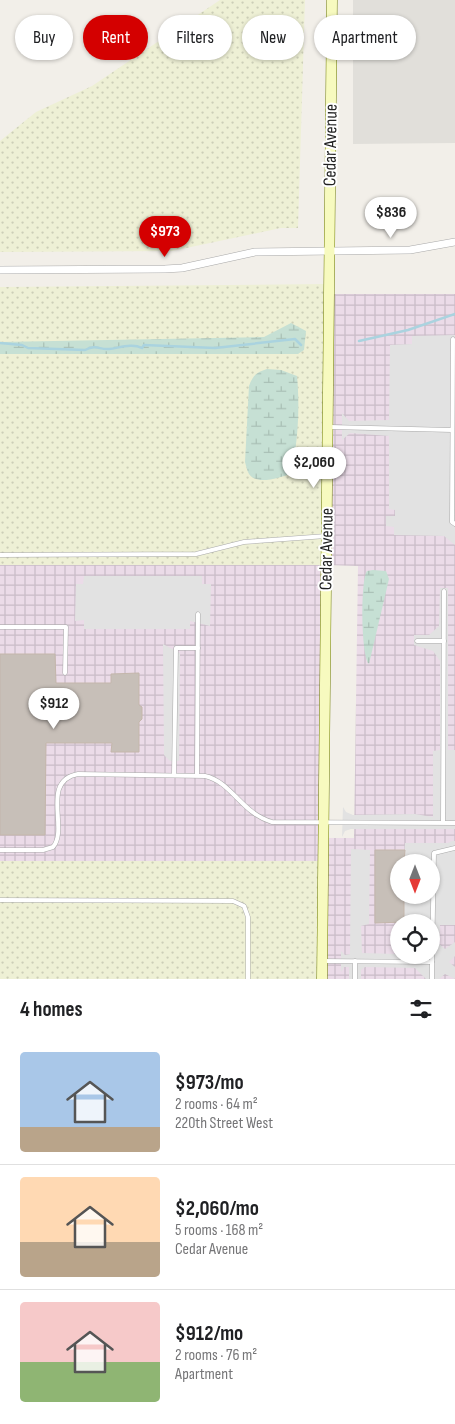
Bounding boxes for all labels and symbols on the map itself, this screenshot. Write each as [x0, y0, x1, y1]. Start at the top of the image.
street label: Cedar Avenue [319, 104, 342, 186]
pin: $836 [361, 196, 421, 239]
pin: $973 [135, 216, 195, 258]
pin: $2,060 [273, 446, 355, 489]
street label: Cedar Avenue [315, 508, 338, 590]
pin: $912 [24, 688, 84, 730]
north arrow [390, 854, 440, 904]

